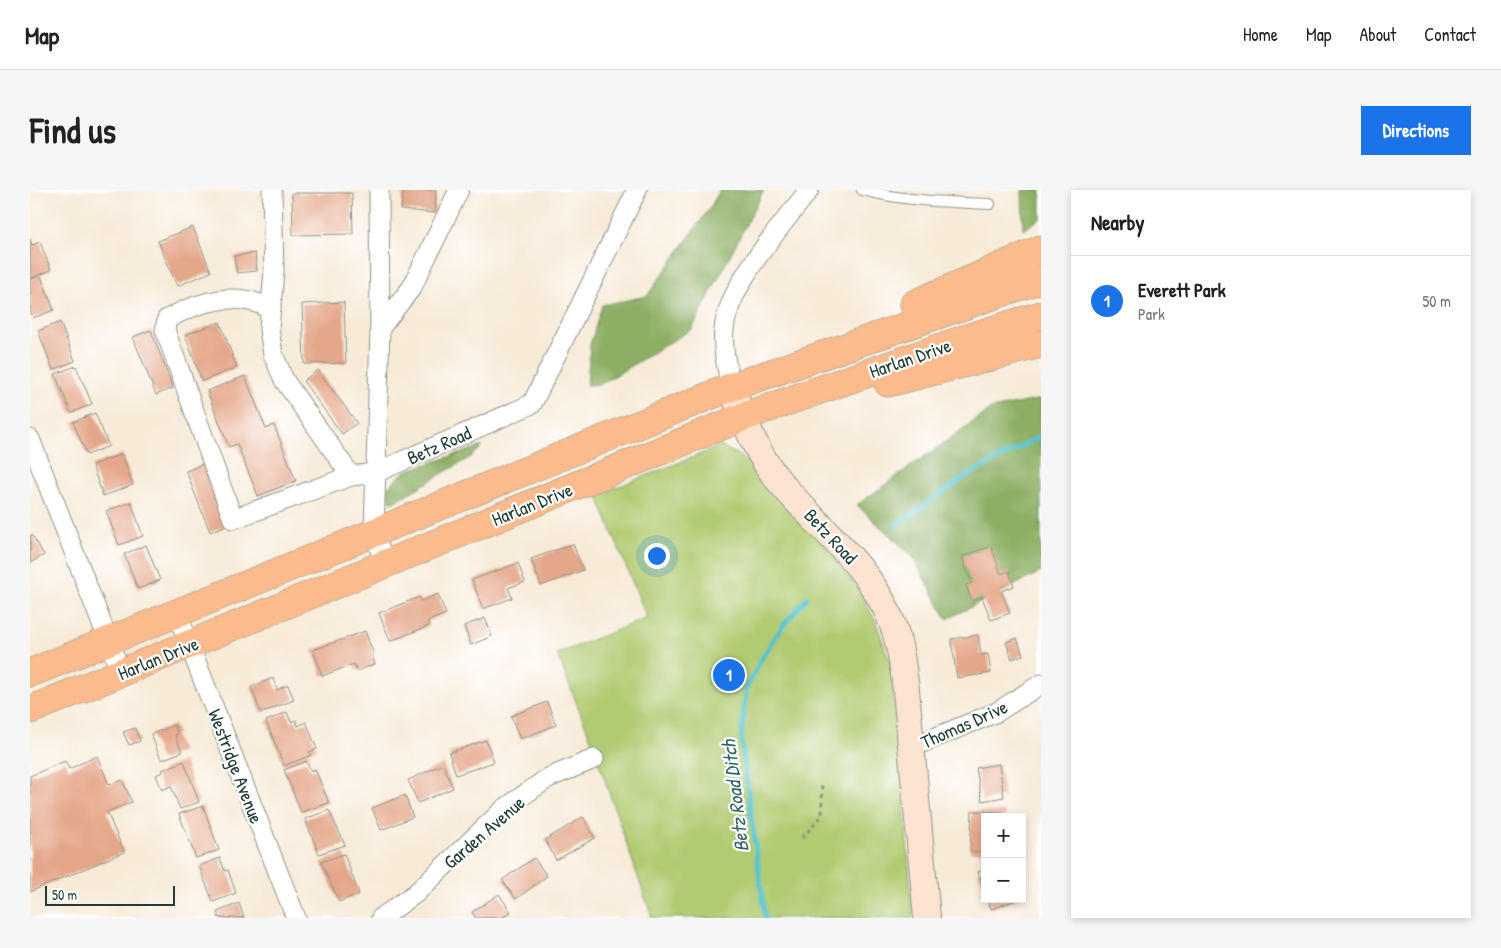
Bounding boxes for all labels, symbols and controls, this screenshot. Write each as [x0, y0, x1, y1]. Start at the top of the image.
text: Map [25, 19, 59, 51]
text: Home [1243, 22, 1278, 47]
text: Map [1306, 22, 1331, 47]
text: About [1359, 22, 1396, 47]
text: Contact [1424, 22, 1476, 47]
button: Directions [1361, 106, 1471, 155]
text: Find us [30, 107, 116, 154]
text: Nearby [1091, 208, 1144, 237]
text: Everett Park [1138, 277, 1226, 303]
text: 1 [1104, 290, 1110, 312]
text: 50 m [1423, 290, 1451, 312]
text: Park [1138, 303, 1165, 325]
street label: Harlan Drive [866, 332, 955, 384]
street label: Betz Road [403, 419, 476, 471]
street label: Harlan Drive [488, 476, 577, 532]
street label: Betz Road [799, 502, 864, 570]
your location [644, 543, 670, 569]
street label: Harlan Drive [114, 630, 203, 686]
pin: 1 [713, 656, 745, 694]
street label: Thomas Drive [917, 693, 1012, 755]
street label: Westridge Avenue [202, 705, 270, 827]
water label: Betz Road Ditch [714, 737, 755, 854]
street label: Garden Avenue [438, 789, 531, 875]
map controls [981, 813, 1026, 903]
button: + [981, 813, 1026, 858]
button: − [981, 858, 1026, 903]
scale bar [45, 883, 175, 906]
text: 50 m [52, 885, 77, 904]

